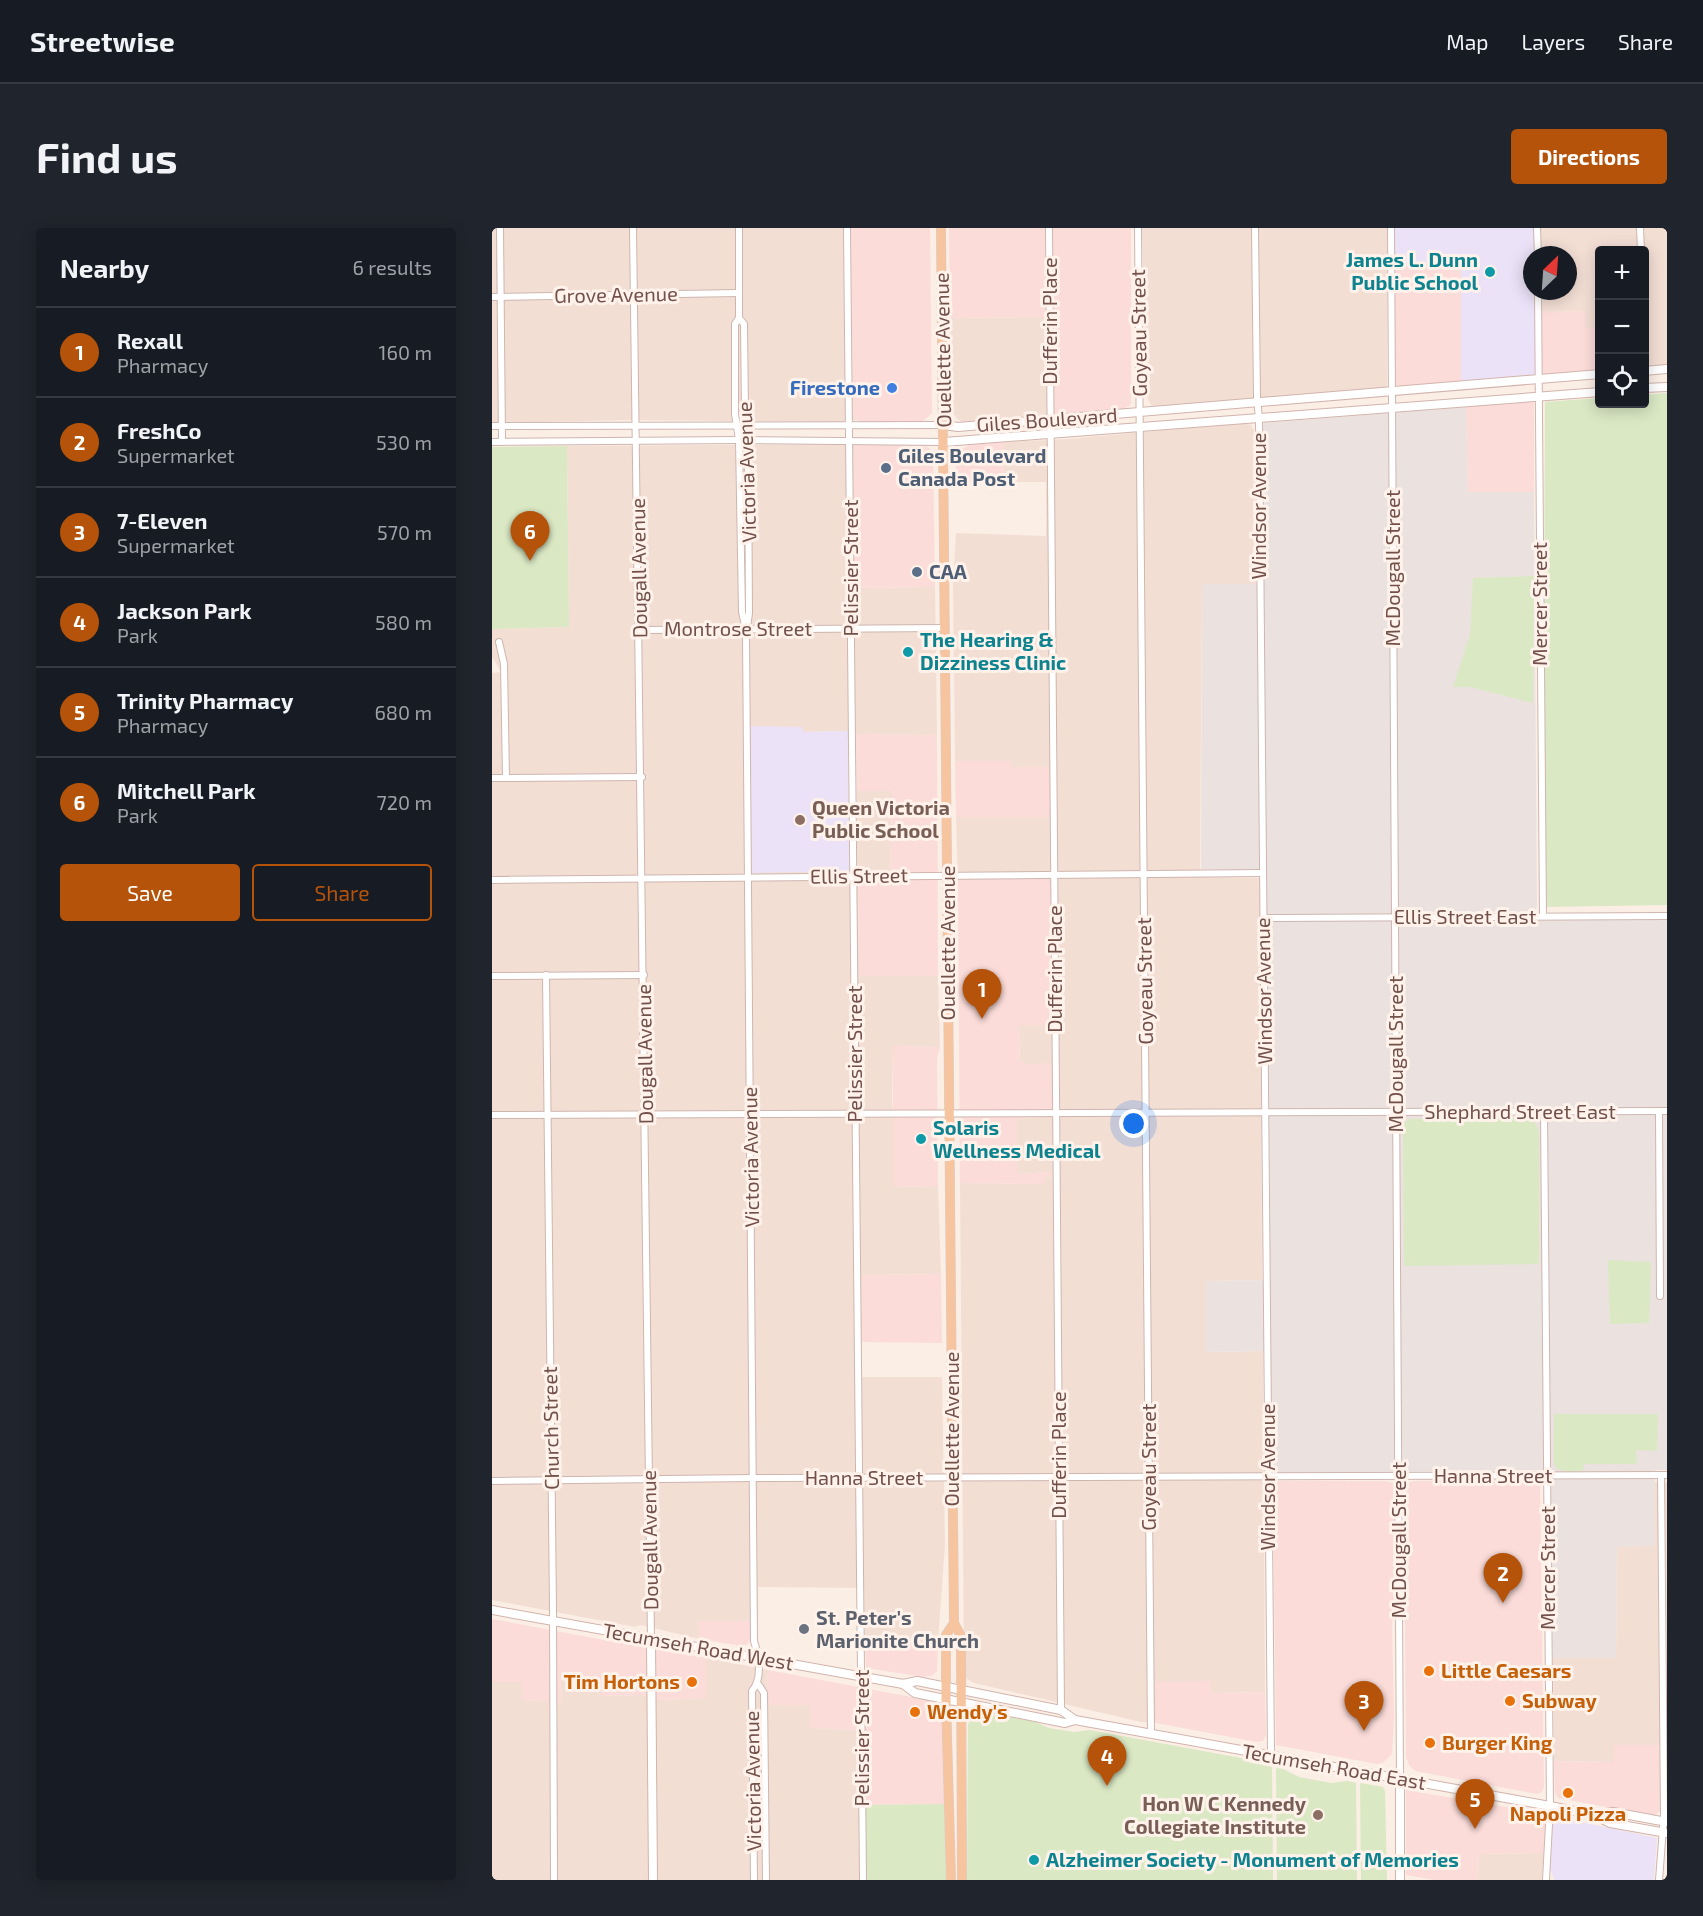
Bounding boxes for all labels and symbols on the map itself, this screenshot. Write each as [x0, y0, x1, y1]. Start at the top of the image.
north arrow [1523, 246, 1577, 300]
place label: James L. Dunn Public School [1346, 247, 1478, 294]
street label: Dufferin Place [1037, 257, 1061, 385]
marker: James L. Dunn Public School [1483, 265, 1497, 279]
street label: Goyeau Street [1125, 269, 1151, 397]
street label: Ouellette Avenue [929, 272, 955, 428]
street label: Grove Avenue [554, 281, 678, 307]
place label: Firestone [790, 375, 880, 399]
marker: Firestone [885, 381, 899, 395]
street label: Victoria Avenue [732, 401, 760, 543]
street label: Giles Boulevard [976, 402, 1118, 436]
street label: Windsor Avenue [1246, 432, 1270, 580]
place label: Giles Boulevard Canada Post [898, 443, 1046, 490]
marker: Giles Boulevard Canada Post [879, 461, 893, 475]
street label: McDougall Street [1380, 489, 1404, 646]
street label: Dougall Avenue [625, 498, 651, 638]
street label: Pelissier Street [838, 499, 862, 636]
pin: 6 [510, 512, 549, 561]
street label: Mercer Street [1527, 542, 1551, 666]
place label: CAA [929, 559, 968, 583]
marker: CAA [910, 565, 924, 579]
street label: Montrose Street [664, 616, 812, 640]
place label: The Hearing & Dizziness Clinic [920, 627, 1066, 674]
marker: The Hearing & Dizziness Clinic [901, 645, 915, 659]
place label: Queen Victoria Public School [812, 795, 950, 842]
marker: Queen Victoria Public School [793, 813, 807, 827]
street label: Ellis Street [810, 862, 909, 888]
street label: Ouellette Avenue [935, 865, 959, 1021]
street label: Ellis Street East [1394, 904, 1537, 928]
street label: Dufferin Place [1042, 905, 1066, 1033]
street label: Goyeau Street [1131, 917, 1157, 1045]
street label: Windsor Avenue [1250, 917, 1276, 1065]
pin: 1 [962, 970, 1002, 1019]
street label: McDougall Street [1383, 975, 1407, 1132]
street label: Dougall Avenue [631, 984, 657, 1124]
street label: Pelissier Street [842, 985, 866, 1122]
street label: Victoria Avenue [737, 1086, 763, 1228]
street label: Shephard Street East [1424, 1099, 1616, 1123]
your location [1119, 1109, 1148, 1138]
place label: Solaris Wellness Medical [933, 1115, 1101, 1162]
marker: Solaris Wellness Medical [914, 1132, 928, 1146]
street label: Ouellette Avenue [939, 1351, 963, 1507]
street label: Church Street [537, 1366, 563, 1490]
street label: Dufferin Place [1046, 1391, 1070, 1519]
street label: Goyeau Street [1136, 1403, 1160, 1531]
street label: Windsor Avenue [1255, 1403, 1279, 1551]
street label: McDougall Street [1386, 1461, 1410, 1618]
street label: Hanna Street [1434, 1463, 1553, 1487]
street label: Hanna Street [805, 1465, 924, 1489]
street label: Dougall Avenue [636, 1470, 662, 1610]
street label: Mercer Street [1535, 1506, 1559, 1630]
pin: 2 [1484, 1554, 1522, 1603]
place label: St. Peter's Marionite Church [816, 1605, 979, 1652]
street label: Tecumseh Road West [601, 1617, 796, 1675]
marker: St. Peter's Marionite Church [797, 1622, 811, 1636]
place label: Little Caesars [1441, 1658, 1571, 1682]
marker: Little Caesars [1422, 1664, 1436, 1678]
place label: Tim Hortons [564, 1669, 680, 1693]
street label: Pelissier Street [849, 1669, 873, 1806]
marker: Tim Hortons [685, 1675, 699, 1689]
pin: 3 [1344, 1682, 1384, 1731]
place label: Subway [1522, 1688, 1598, 1713]
marker: Subway [1503, 1694, 1517, 1708]
place label: Wendy's [927, 1699, 1008, 1724]
marker: Wendy's [908, 1705, 922, 1719]
street label: Victoria Avenue [739, 1710, 765, 1852]
place label: Burger King [1442, 1730, 1553, 1754]
pin: 4 [1088, 1736, 1126, 1786]
marker: Burger King [1423, 1736, 1437, 1750]
street label: Tecumseh Road East [1240, 1738, 1428, 1794]
pin: 5 [1456, 1780, 1494, 1829]
marker: Napoli Pizza [1561, 1786, 1575, 1800]
place label: Hon W C Kennedy Collegiate Institute [1124, 1791, 1307, 1838]
place label: Napoli Pizza [1510, 1801, 1626, 1825]
marker: Hon W C Kennedy Collegiate Institute [1311, 1808, 1325, 1822]
place label: Alzheimer Society - Monument of Memories [1046, 1847, 1459, 1872]
marker: Alzheimer Society - Monument of Memories [1027, 1853, 1041, 1867]

